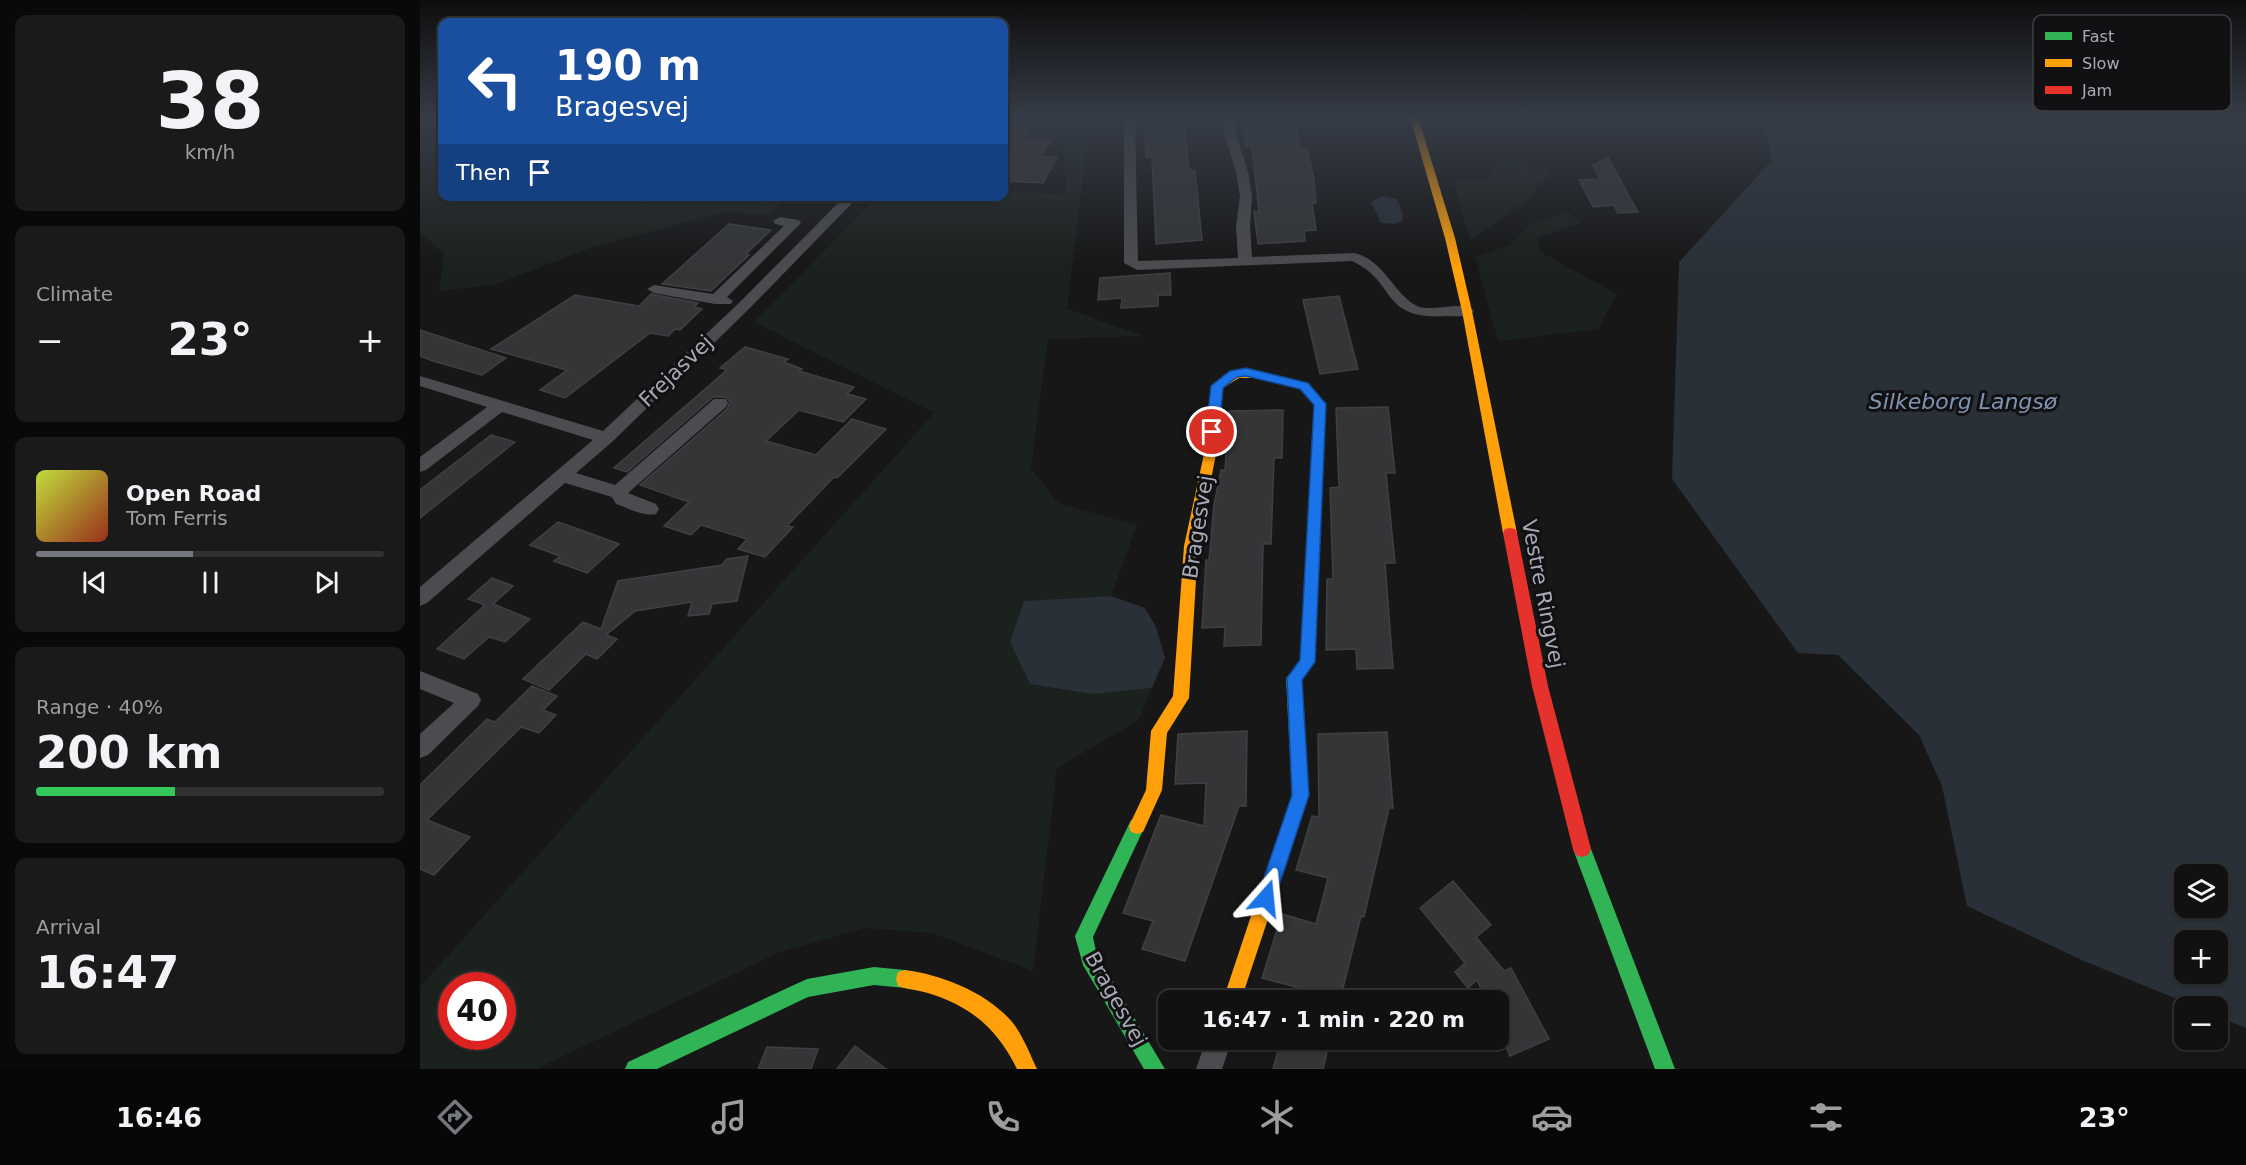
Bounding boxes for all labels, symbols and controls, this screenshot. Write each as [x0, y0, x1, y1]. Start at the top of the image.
legend [2033, 15, 2231, 111]
text: Fast [2082, 27, 2114, 46]
text: 190 m [555, 41, 701, 90]
icon: left [456, 42, 534, 120]
text: Slow [2082, 54, 2119, 73]
text: 38 [156, 56, 264, 146]
text: Jam [2081, 81, 2112, 100]
text: Bragesvej [555, 91, 689, 122]
text: km/h [185, 140, 235, 164]
icon: arrive [523, 156, 556, 189]
text: Then [456, 160, 511, 185]
text: Climate [36, 282, 113, 306]
text: 23° [167, 313, 253, 366]
text: − [36, 321, 64, 360]
text: + [356, 321, 384, 360]
street label: Frejasvej [634, 330, 718, 412]
water label: Silkeborg Langsø [1869, 389, 2058, 414]
pin [1186, 406, 1237, 457]
icon: arrive [1195, 415, 1228, 448]
street label: Bragesvej [1178, 474, 1218, 580]
text: Open Road [126, 481, 261, 506]
text: Tom Ferris [126, 506, 228, 530]
street label: Vestre Ringvej [1517, 518, 1569, 670]
icon: previous [78, 566, 111, 599]
icon: pause [194, 566, 227, 599]
icon: next [310, 566, 343, 599]
text: Range · 40% [36, 695, 163, 719]
text: 200 km [36, 726, 222, 779]
map controls [2174, 864, 2228, 1050]
button: layers [2174, 864, 2228, 918]
position arrow [1234, 866, 1298, 930]
text: Arrival [36, 915, 101, 939]
button: + [2174, 930, 2228, 984]
text: 16:47 [36, 946, 179, 999]
street label: Bragesvej [1080, 948, 1152, 1050]
speed limit sign: 40 [438, 972, 516, 1050]
button: − [2174, 996, 2228, 1050]
text: 16:47 · 1 min · 220 m [1202, 1007, 1465, 1032]
icon: directions [434, 1096, 476, 1138]
icon: music [708, 1096, 750, 1138]
icon: phone [982, 1096, 1024, 1138]
icon: climate [1256, 1096, 1298, 1138]
icon: car [1531, 1096, 1573, 1138]
icon: filters [1805, 1096, 1847, 1138]
text: 16:46 [116, 1102, 202, 1133]
text: 23° [2079, 1102, 2130, 1133]

